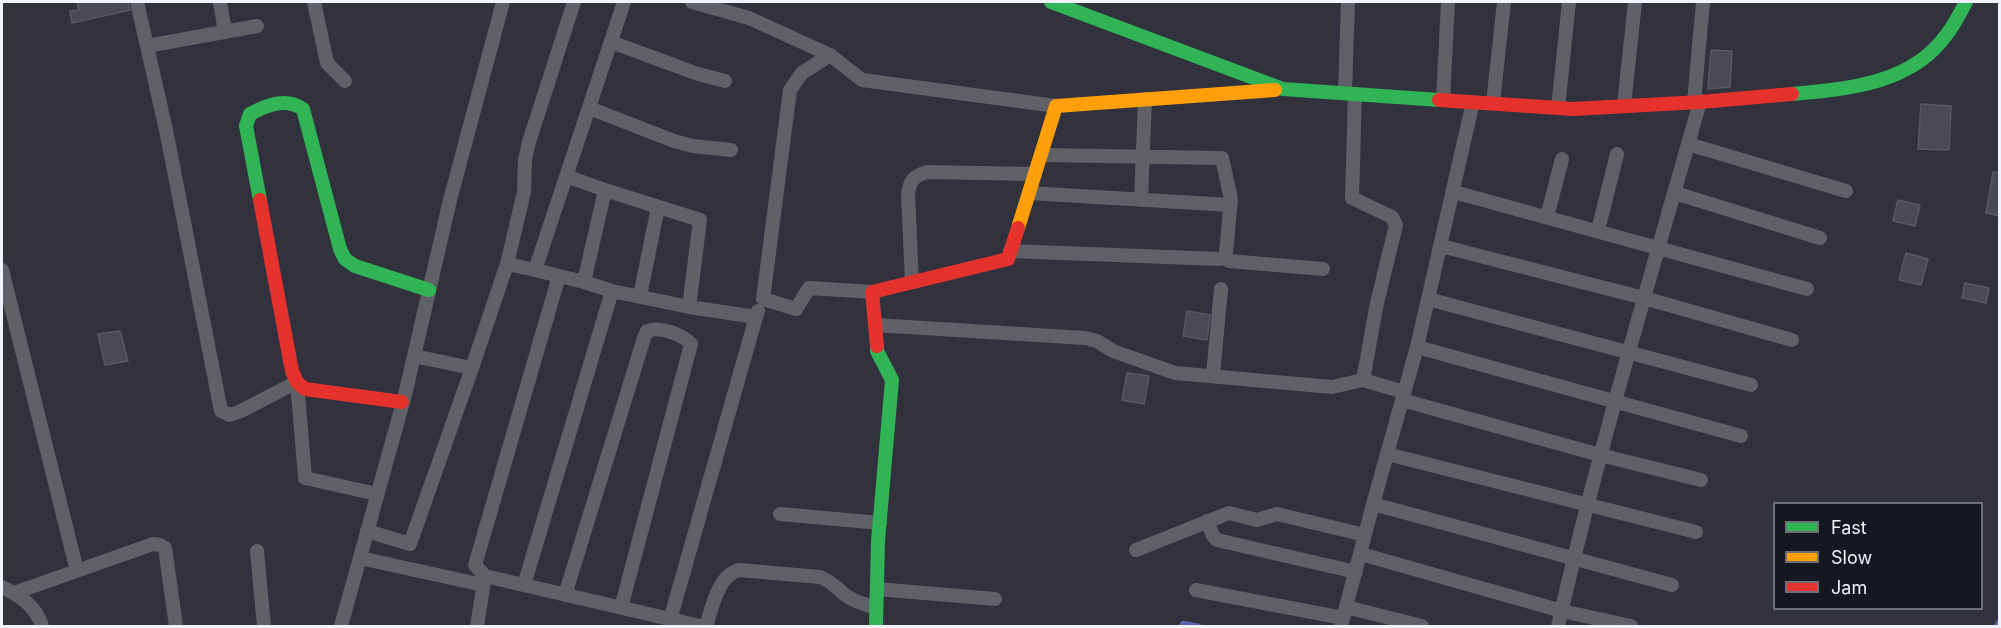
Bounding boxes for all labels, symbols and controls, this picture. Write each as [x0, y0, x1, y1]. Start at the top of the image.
legend [1773, 502, 1983, 610]
text: Fast [1831, 517, 1867, 538]
text: Slow [1831, 547, 1872, 568]
text: Jam [1831, 577, 1867, 598]

